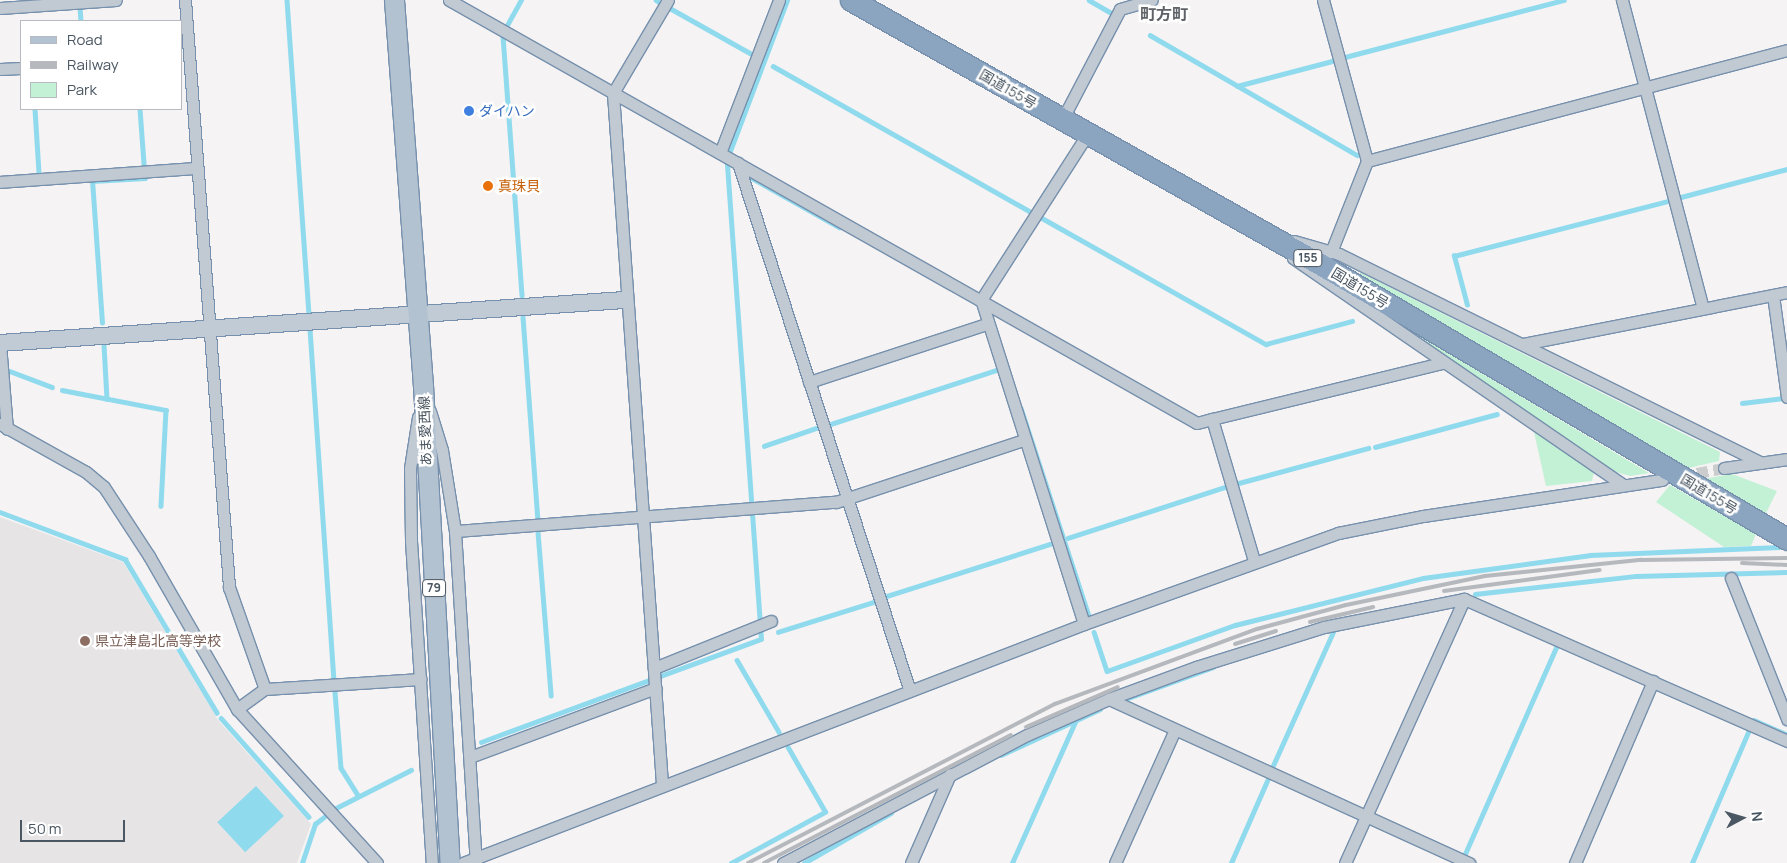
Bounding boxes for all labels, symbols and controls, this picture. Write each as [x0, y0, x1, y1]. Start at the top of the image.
district label: 町方町 [1140, 4, 1188, 24]
legend [20, 20, 182, 110]
text: Road [67, 29, 103, 50]
text: Railway [67, 54, 119, 75]
street label: 国道155号 [976, 66, 1040, 112]
text: Park [67, 79, 97, 100]
place label: ダイハン [479, 103, 535, 119]
marker: ダイハン [463, 105, 475, 117]
place label: 真珠貝 [498, 178, 540, 194]
marker: 真珠貝 [482, 180, 494, 192]
road number: 155 [1293, 248, 1323, 268]
street label: 国道155号 [1328, 264, 1392, 312]
street label: あま愛西線 [415, 396, 435, 466]
street label: 国道155号 [1677, 470, 1741, 518]
road number: 79 [422, 578, 446, 598]
place label: 県立津島北高等学校 [95, 633, 221, 649]
marker: 県立津島北高等学校 [79, 635, 91, 647]
north arrow [1717, 793, 1767, 843]
scale bar [22, 810, 128, 842]
text: N [1747, 810, 1767, 822]
text: 50 m [28, 818, 62, 839]

